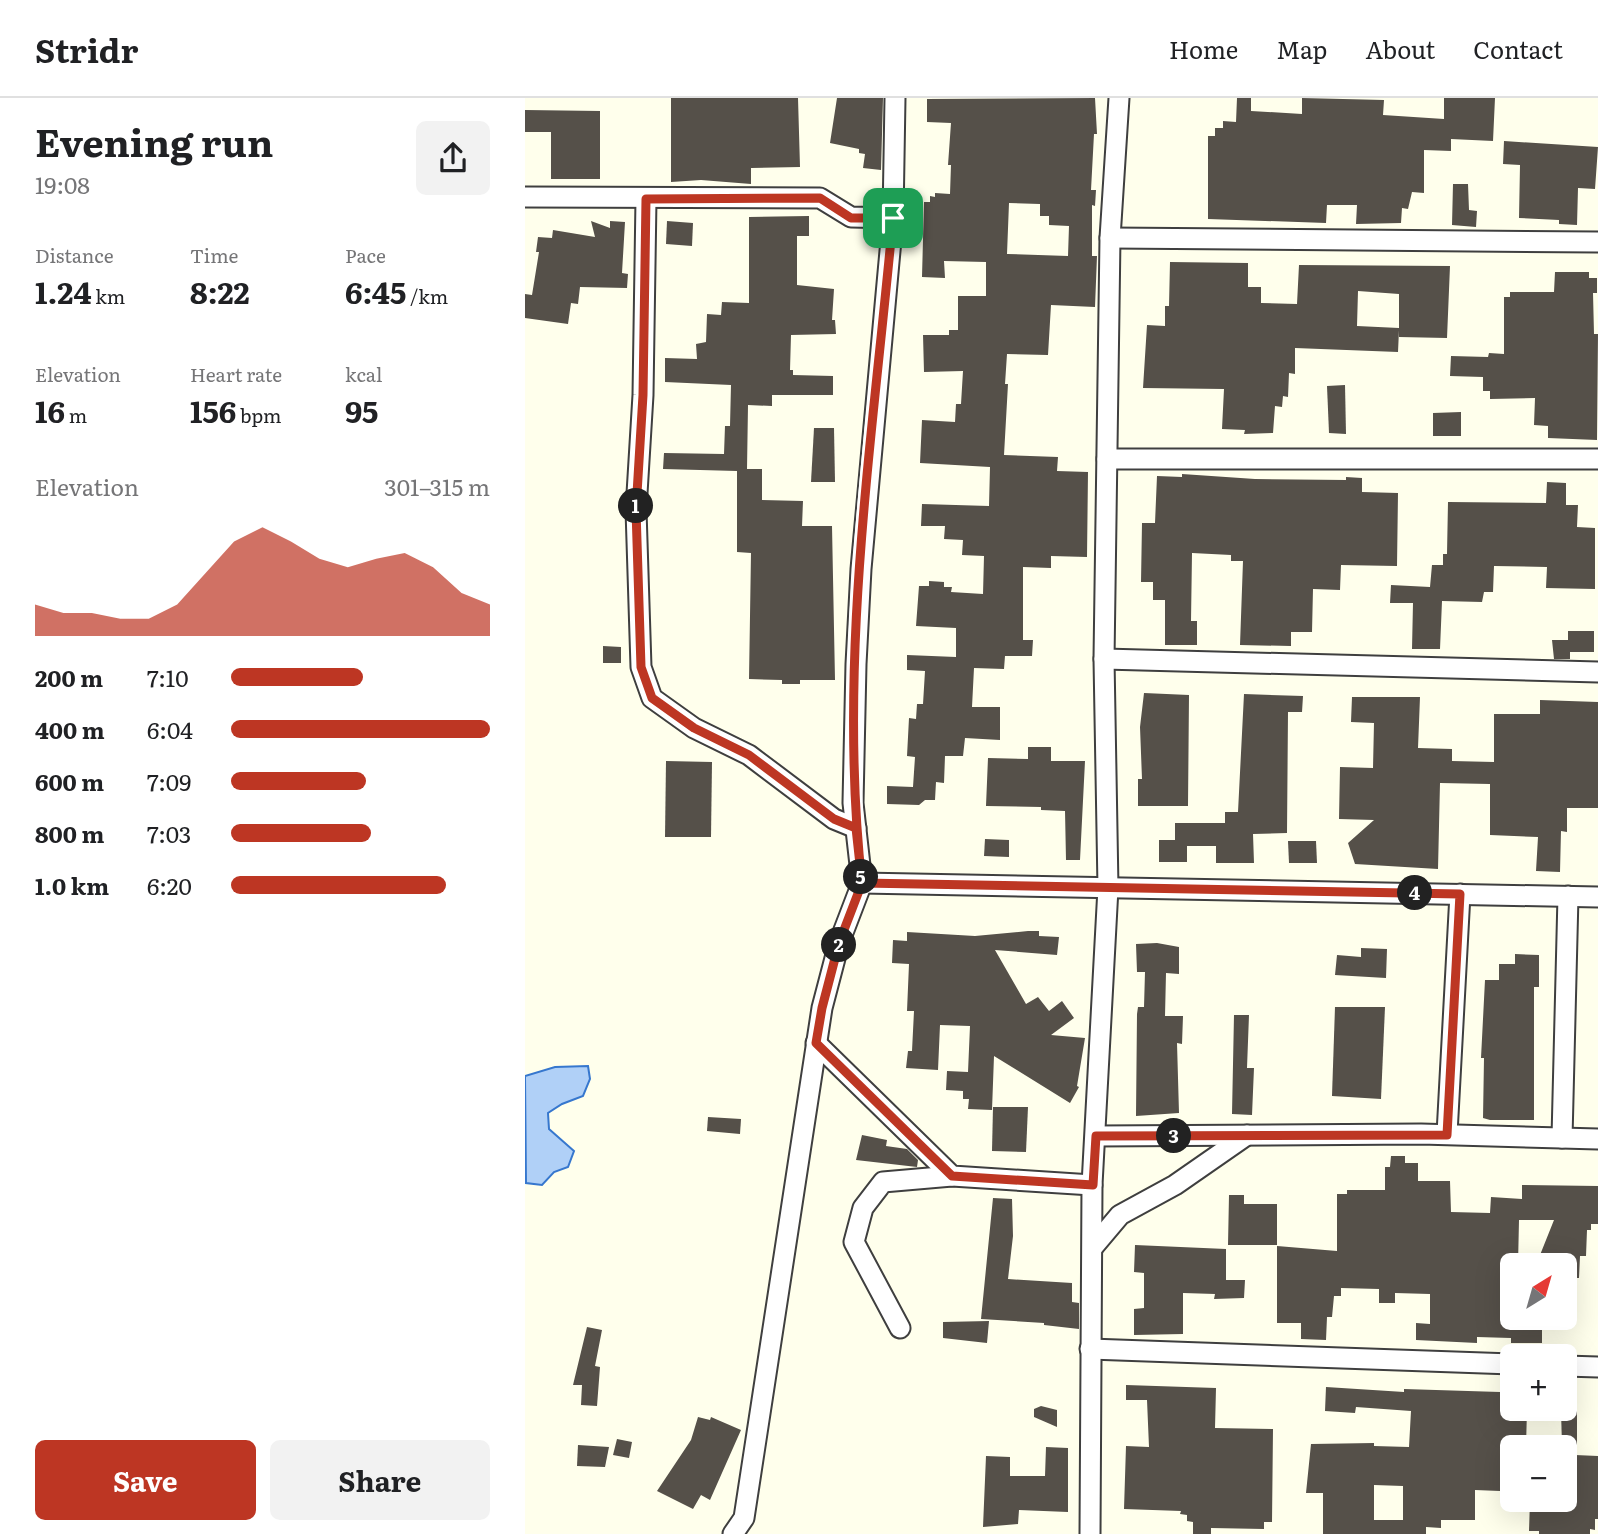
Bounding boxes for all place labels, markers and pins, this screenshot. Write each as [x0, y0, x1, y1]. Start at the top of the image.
pin [863, 188, 923, 248]
pin: 1 [619, 488, 653, 524]
pin: 5 [843, 860, 879, 894]
pin: 4 [1397, 876, 1433, 910]
pin: 2 [821, 928, 857, 962]
pin: 3 [1157, 1118, 1191, 1154]

